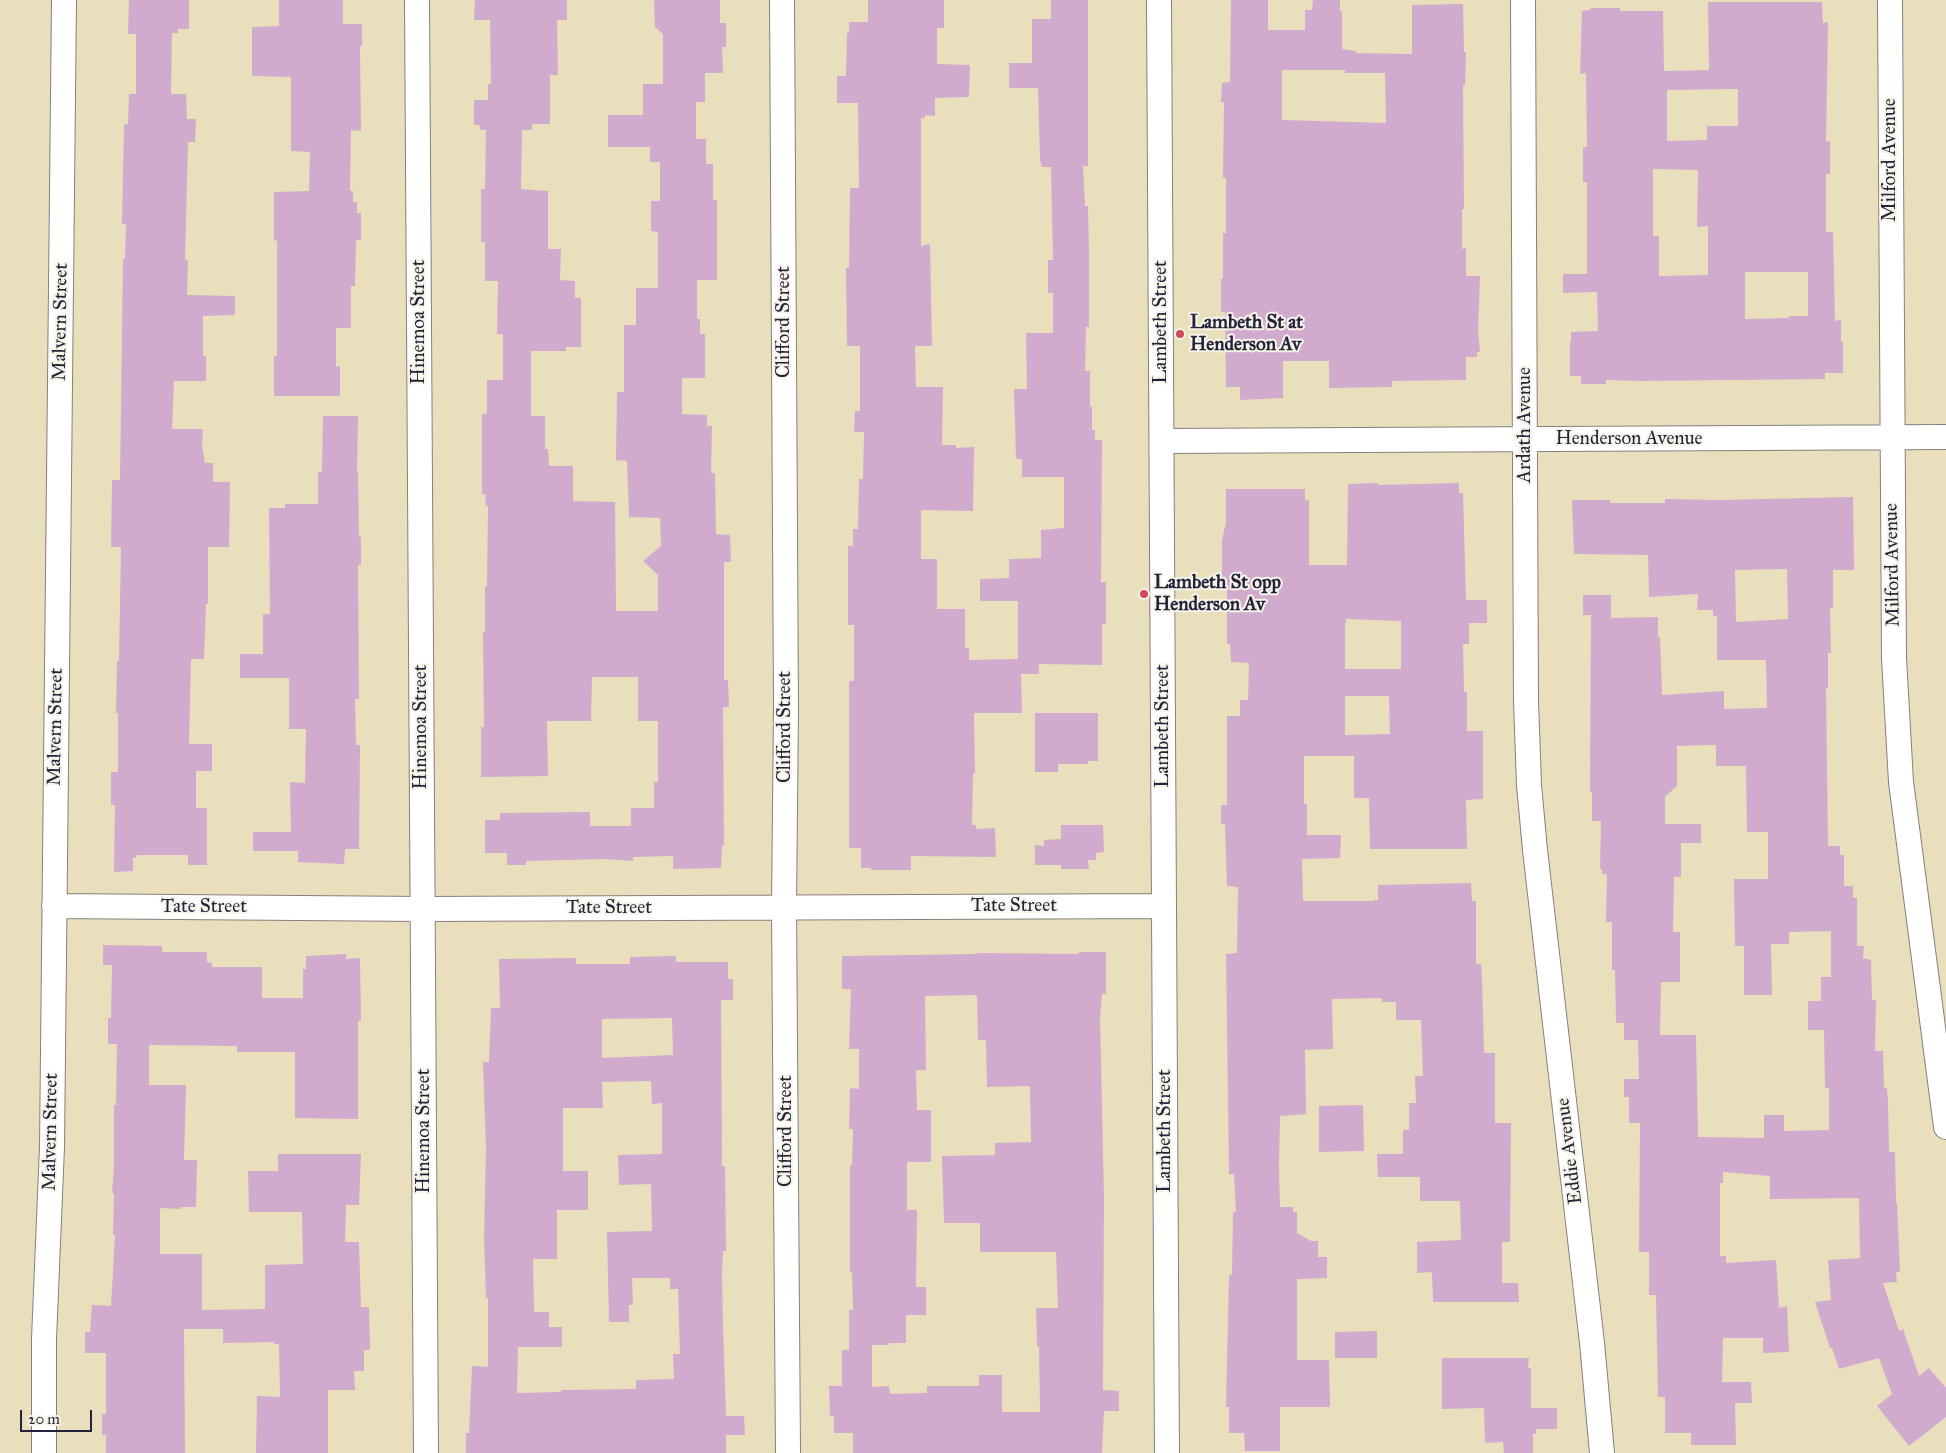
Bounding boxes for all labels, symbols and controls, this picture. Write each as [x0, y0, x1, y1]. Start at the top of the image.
street label: Milford Avenue [1879, 98, 1901, 222]
street label: Hinemoa Street [408, 260, 430, 384]
street label: Lambeth Street [1150, 260, 1172, 384]
street label: Malvern Street [49, 263, 73, 381]
street label: Clifford Street [773, 266, 795, 378]
place label: Lambeth St at Henderson Av [1190, 312, 1303, 356]
marker: Lambeth St at Henderson Av [1174, 328, 1186, 340]
street label: Ardath Avenue [1514, 367, 1536, 483]
street label: Henderson Avenue [1555, 428, 1703, 450]
street label: Milford Avenue [1881, 503, 1905, 627]
place label: Lambeth St opp Henderson Av [1154, 572, 1281, 616]
marker: Lambeth St opp Henderson Av [1138, 588, 1150, 600]
street label: Lambeth Street [1152, 664, 1174, 788]
street label: Hinemoa Street [410, 665, 432, 789]
street label: Malvern Street [44, 668, 68, 786]
street label: Clifford Street [774, 671, 796, 783]
street label: Tate Street [971, 895, 1057, 917]
street label: Tate Street [161, 896, 247, 918]
street label: Tate Street [566, 897, 652, 919]
street label: Hinemoa Street [413, 1069, 435, 1193]
street label: Lambeth Street [1154, 1069, 1176, 1193]
street label: Malvern Street [39, 1073, 63, 1191]
street label: Clifford Street [775, 1075, 797, 1187]
street label: Eddie Avenue [1552, 1097, 1588, 1205]
scale bar [22, 1400, 95, 1432]
text: 20 m [28, 1410, 60, 1428]

